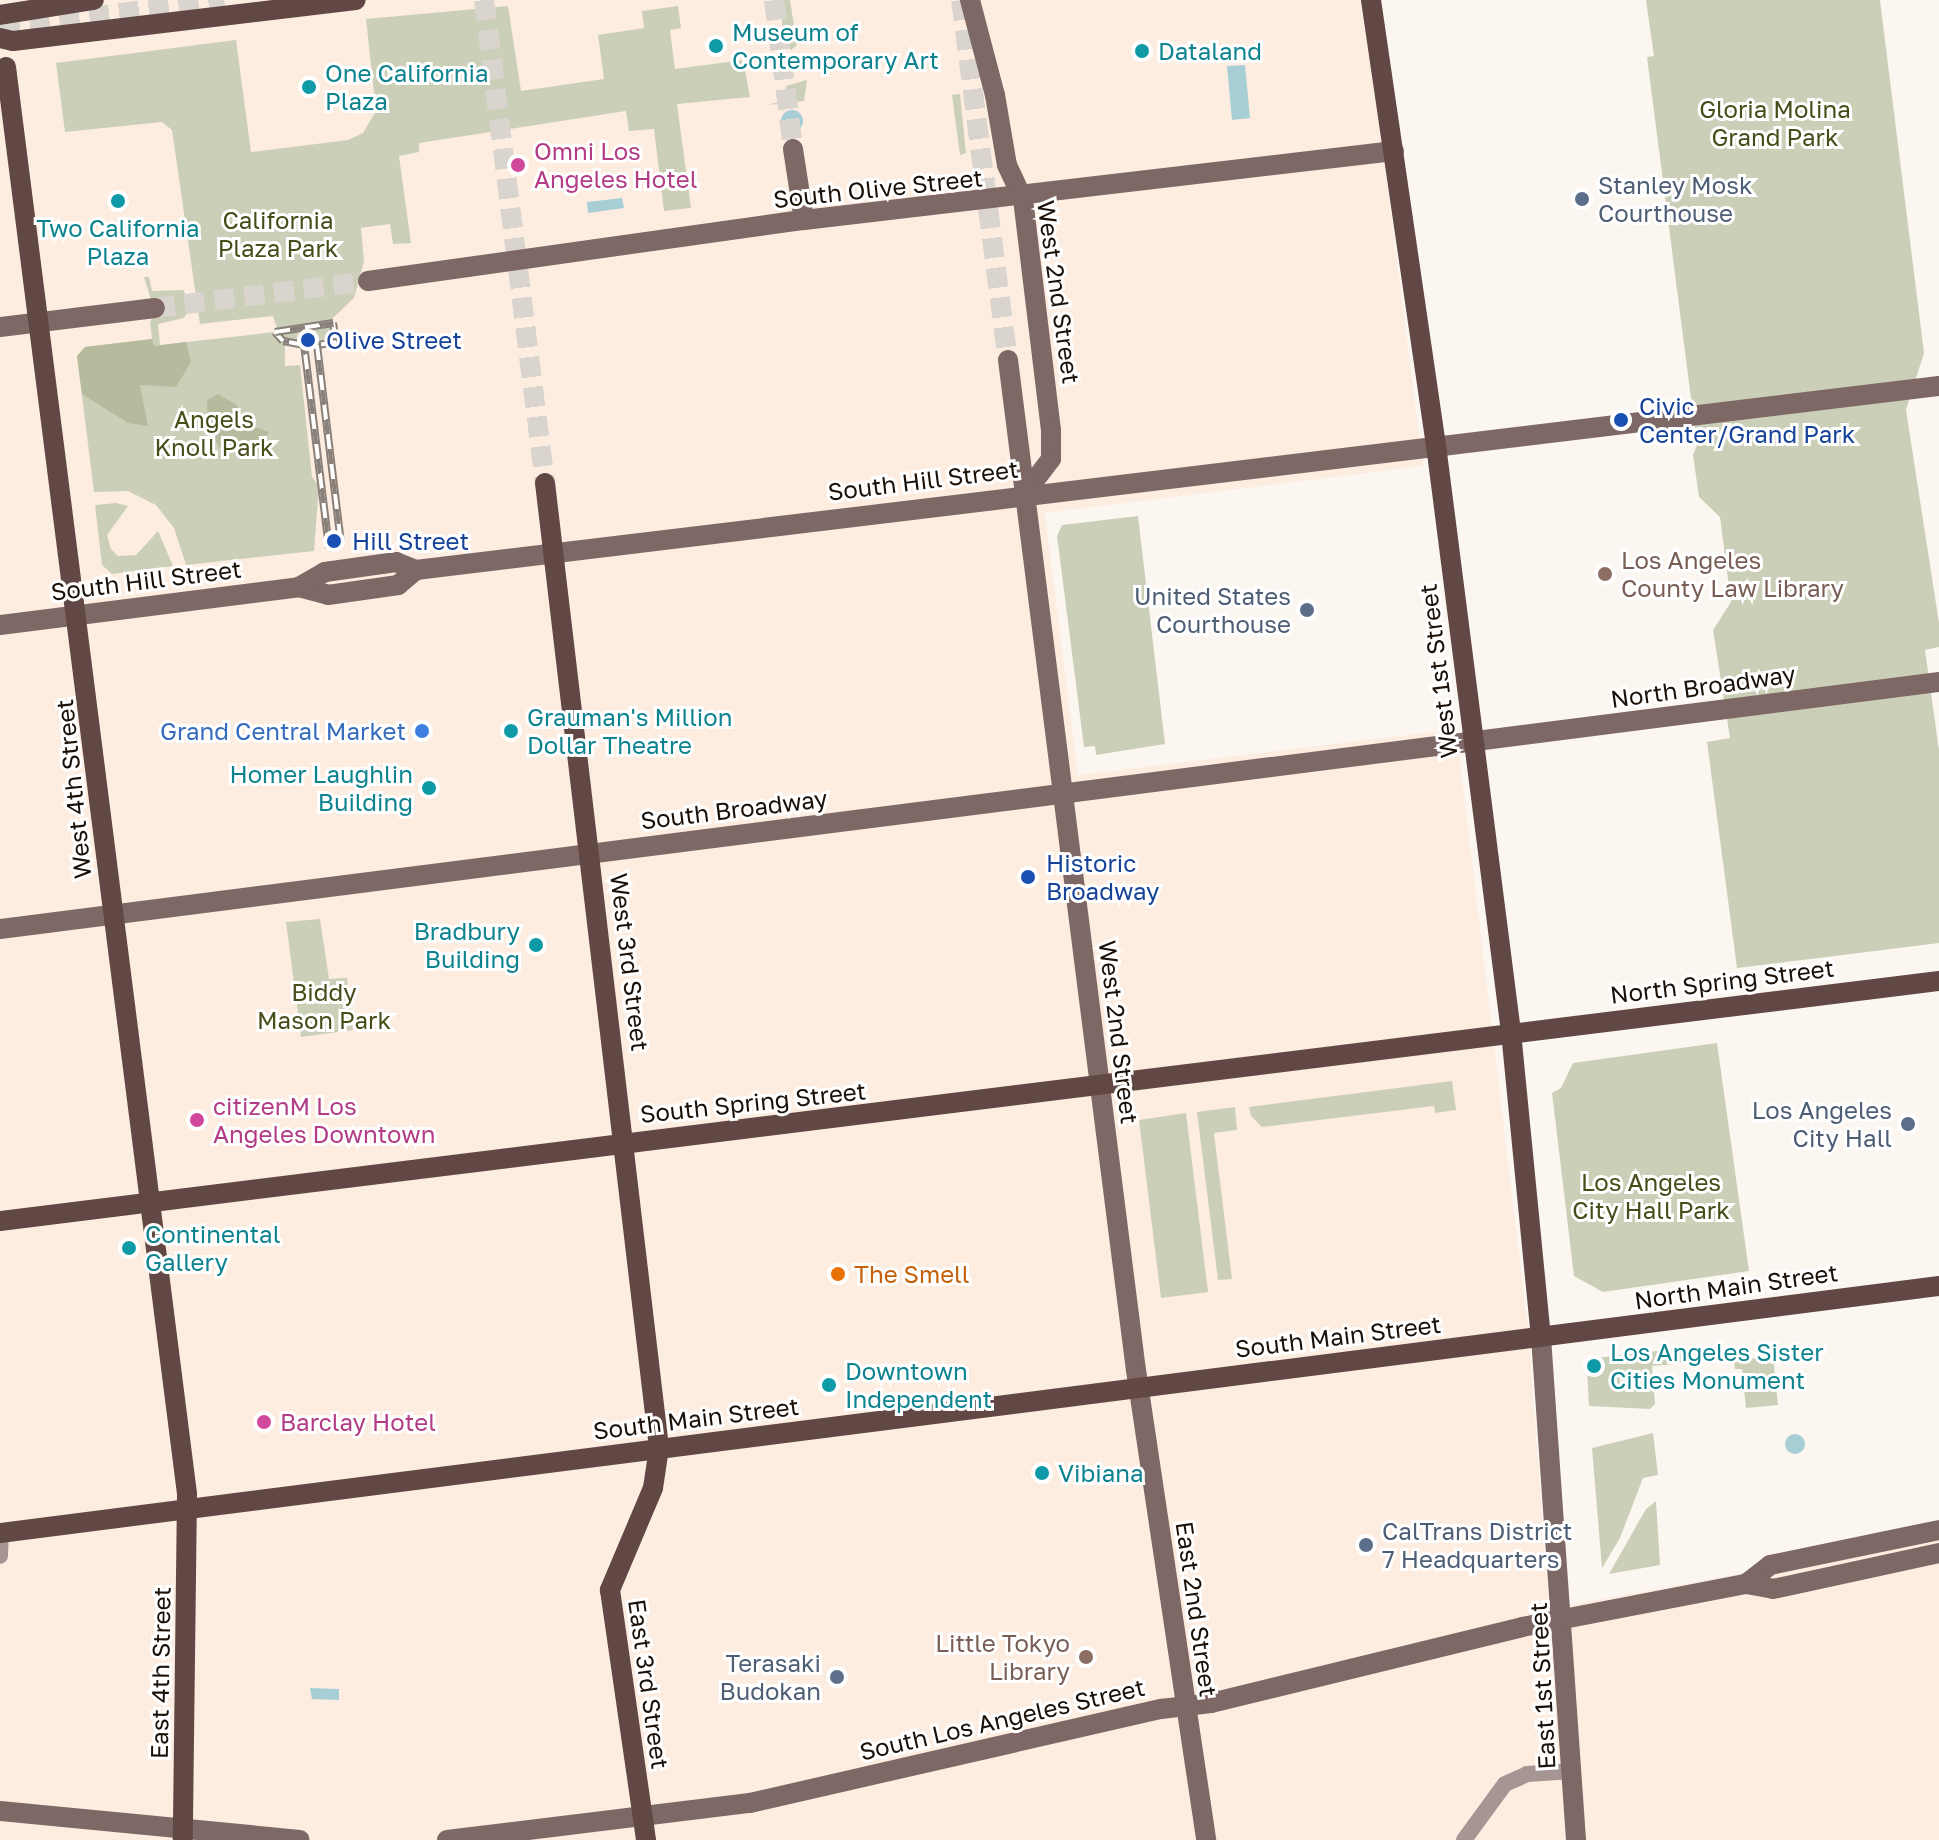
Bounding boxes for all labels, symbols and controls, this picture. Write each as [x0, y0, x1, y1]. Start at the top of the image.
place label: Museum of Contemporary Art [732, 18, 939, 74]
marker: Museum of Contemporary Art [707, 37, 725, 55]
place label: Dataland [1158, 37, 1262, 65]
marker: Dataland [1133, 42, 1151, 60]
place label: One California Plaza [325, 59, 488, 115]
marker: One California Plaza [300, 78, 318, 96]
park label: Gloria Molina Grand Park [1699, 95, 1851, 151]
place label: Omni Los Angeles Hotel [534, 137, 697, 193]
marker: Omni Los Angeles Hotel [509, 156, 527, 174]
street label: South Olive Street [772, 163, 984, 213]
place label: Stanley Mosk Courthouse [1598, 171, 1752, 227]
marker: Stanley Mosk Courthouse [1573, 190, 1591, 208]
marker: Two California Plaza [109, 192, 127, 210]
street label: West 2nd Street [1032, 198, 1086, 386]
park label: California Plaza Park [218, 206, 338, 262]
place label: Two California Plaza [36, 214, 200, 270]
place label: Olive Street [326, 326, 462, 354]
marker: Olive Street [297, 329, 319, 351]
place label: Civic Center/Grand Park [1639, 392, 1855, 448]
park label: Angels Knoll Park [154, 405, 274, 461]
marker: Civic Center/Grand Park [1610, 409, 1632, 431]
street label: South Hill Street [826, 454, 1020, 506]
place label: Hill Street [352, 527, 469, 555]
marker: Hill Street [323, 530, 345, 552]
place label: Los Angeles County Law Library [1621, 546, 1844, 602]
street label: South Hill Street [49, 554, 243, 606]
marker: Los Angeles County Law Library [1596, 565, 1614, 583]
place label: United States Courthouse [1134, 582, 1291, 638]
street label: West 1st Street [1413, 582, 1463, 760]
marker: United States Courthouse [1298, 601, 1316, 619]
street label: North Broadway [1609, 659, 1797, 713]
street label: West 4th Street [49, 698, 97, 880]
place label: Grauman's Million Dollar Theatre [527, 703, 732, 759]
place label: Grand Central Market [160, 717, 406, 745]
marker: Grand Central Market [413, 722, 431, 740]
marker: Grauman's Million Dollar Theatre [502, 722, 520, 740]
place label: Homer Laughlin Building [229, 760, 413, 816]
marker: Homer Laughlin Building [420, 779, 438, 797]
street label: South Broadway [639, 783, 829, 835]
place label: Historic Broadway [1046, 849, 1159, 905]
marker: Historic Broadway [1017, 866, 1039, 888]
street label: West 3rd Street [605, 871, 655, 1053]
place label: Bradbury Building [414, 917, 520, 973]
marker: Bradbury Building [527, 936, 545, 954]
street label: West 2nd Street [1093, 939, 1145, 1125]
street label: North Spring Street [1608, 953, 1836, 1009]
park label: Biddy Mason Park [257, 978, 391, 1034]
street label: South Spring Street [639, 1076, 867, 1128]
place label: citizenM Los Angeles Downtown [213, 1092, 435, 1148]
place label: Los Angeles City Hall [1752, 1096, 1892, 1152]
marker: citizenM Los Angeles Downtown [188, 1111, 206, 1129]
marker: Los Angeles City Hall [1899, 1115, 1917, 1133]
park label: Los Angeles City Hall Park [1572, 1168, 1730, 1224]
place label: Continental Gallery [145, 1220, 280, 1276]
marker: Continental Gallery [120, 1239, 138, 1257]
street label: North Main Street [1632, 1257, 1840, 1315]
place label: The Smell [854, 1260, 969, 1288]
marker: The Smell [829, 1265, 847, 1283]
street label: South Main Street [1233, 1309, 1443, 1363]
place label: Los Angeles Sister Cities Monument [1610, 1338, 1824, 1394]
place label: Downtown Independent [845, 1357, 992, 1413]
marker: Los Angeles Sister Cities Monument [1585, 1357, 1603, 1375]
marker: Downtown Independent [820, 1376, 838, 1394]
street label: South Main Street [591, 1391, 801, 1445]
place label: Barclay Hotel [280, 1408, 436, 1436]
marker: Barclay Hotel [255, 1413, 273, 1431]
place label: Vibiana [1058, 1459, 1144, 1487]
marker: Vibiana [1033, 1464, 1051, 1482]
place label: CalTrans District 7 Headquarters [1382, 1517, 1572, 1573]
street label: East 2nd Street [1170, 1519, 1224, 1699]
marker: CalTrans District 7 Headquarters [1357, 1536, 1375, 1554]
street label: East 4th Street [144, 1587, 176, 1759]
street label: East 3rd Street [623, 1597, 675, 1771]
street label: East 1st Street [1523, 1602, 1561, 1770]
place label: Little Tokyo Library [935, 1629, 1070, 1685]
marker: Little Tokyo Library [1077, 1648, 1095, 1666]
place label: Terasaki Budokan [720, 1649, 821, 1705]
marker: Terasaki Budokan [828, 1668, 846, 1686]
street label: South Los Angeles Street [857, 1672, 1147, 1766]

